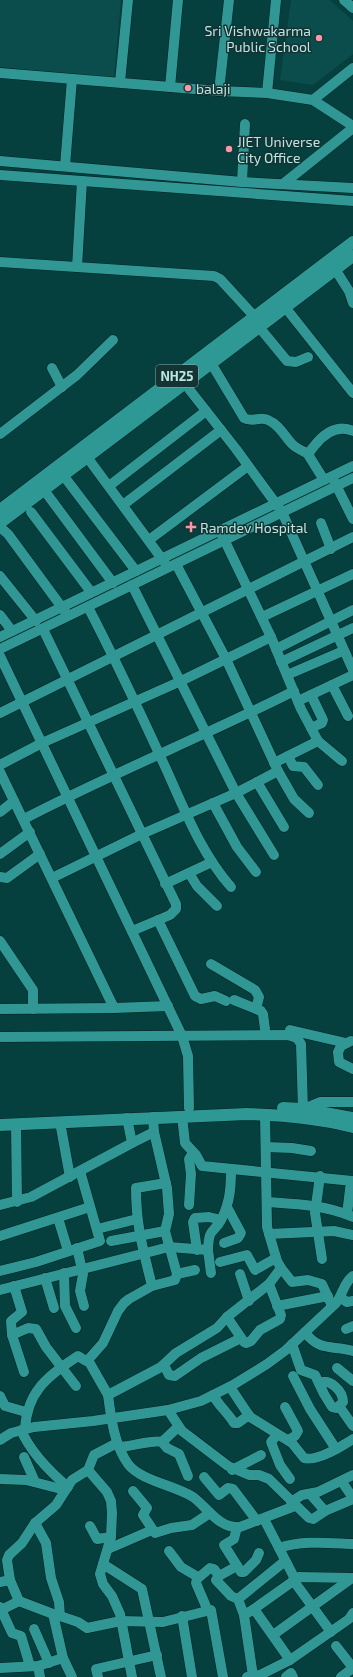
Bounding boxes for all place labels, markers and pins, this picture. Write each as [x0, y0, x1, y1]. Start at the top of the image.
place label: Sri Vishwakarma Public School [204, 22, 312, 55]
marker: Sri Vishwakarma Public School [314, 33, 324, 43]
place label: balaji [196, 80, 230, 97]
marker: balaji [183, 83, 193, 93]
place label: JIET Universe City Office [237, 133, 320, 166]
marker: JIET Universe City Office [224, 144, 234, 154]
place label: Ramdev Hospital [200, 519, 308, 536]
marker: Ramdev Hospital [185, 521, 197, 533]

